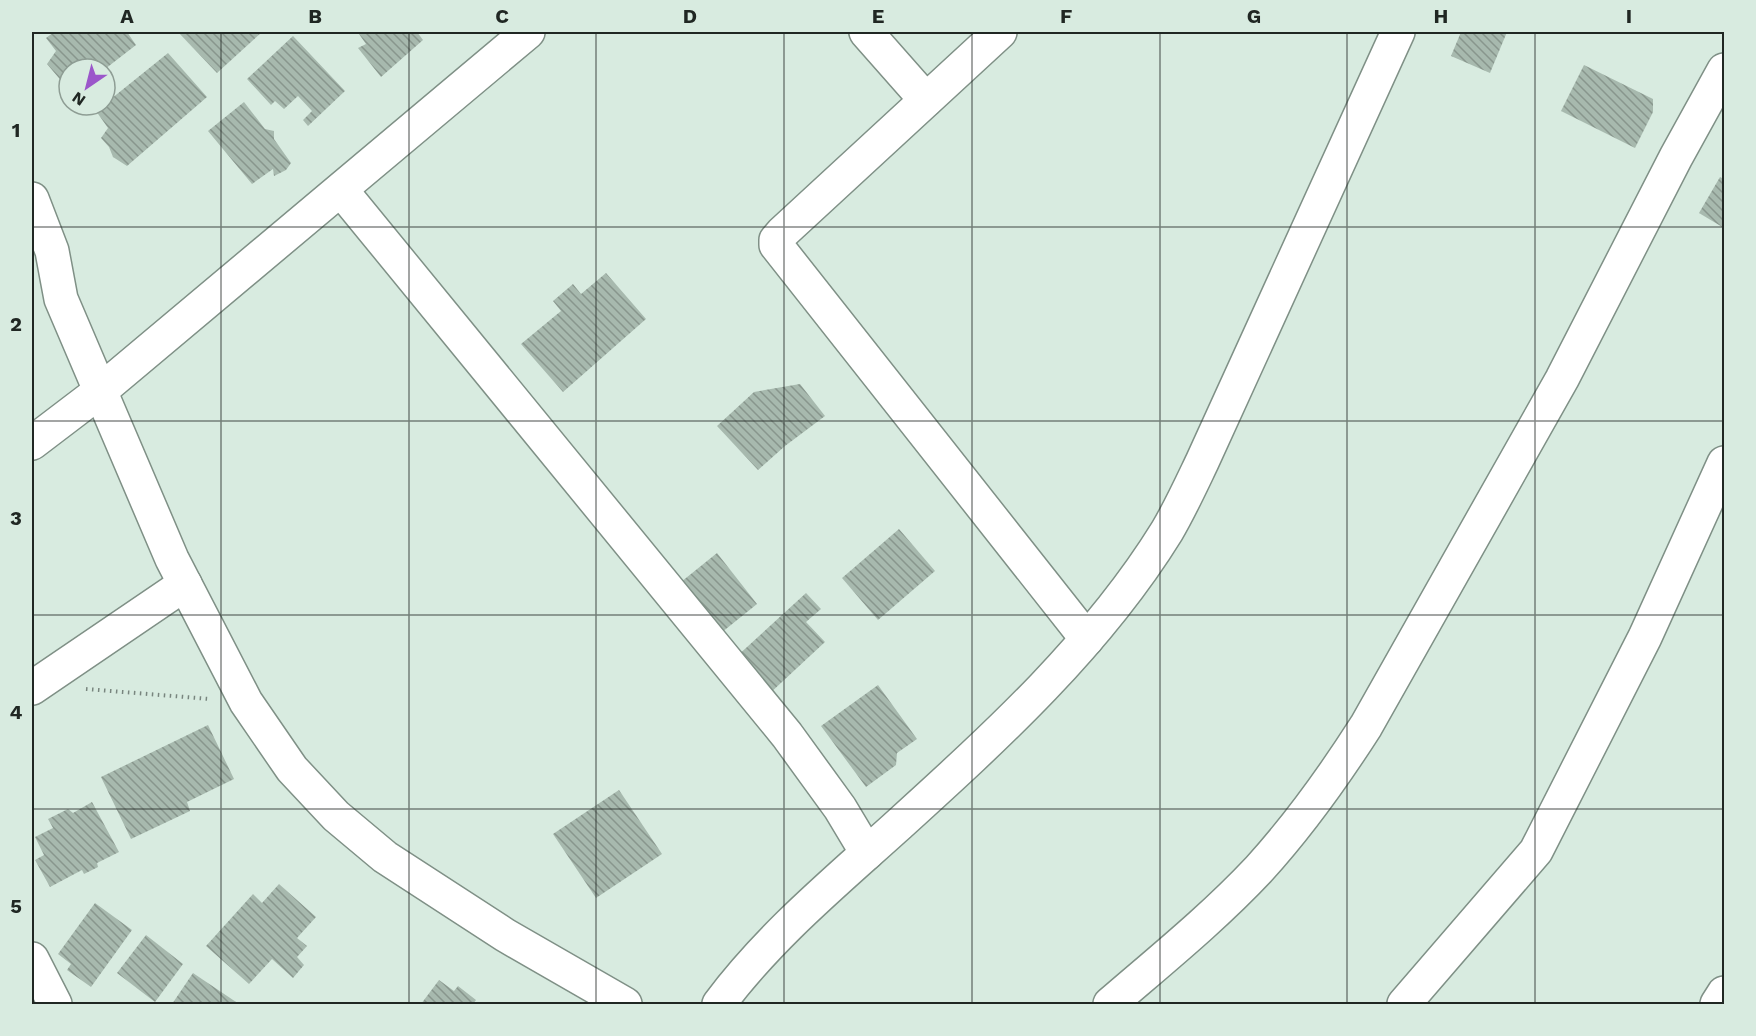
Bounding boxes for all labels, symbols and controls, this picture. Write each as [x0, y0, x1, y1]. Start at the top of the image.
text: A [120, 4, 134, 28]
text: B [308, 4, 322, 28]
text: C [495, 4, 509, 28]
text: D [683, 4, 697, 28]
text: E [872, 4, 884, 28]
text: F [1060, 4, 1072, 28]
text: G [1247, 4, 1261, 28]
text: H [1434, 4, 1448, 28]
text: I [1626, 4, 1632, 28]
north arrow [57, 57, 117, 117]
text: N [68, 88, 89, 110]
text: 1 [12, 118, 20, 142]
text: 2 [10, 312, 22, 336]
text: 3 [10, 506, 22, 530]
text: 4 [10, 700, 23, 724]
text: 5 [10, 894, 22, 918]

